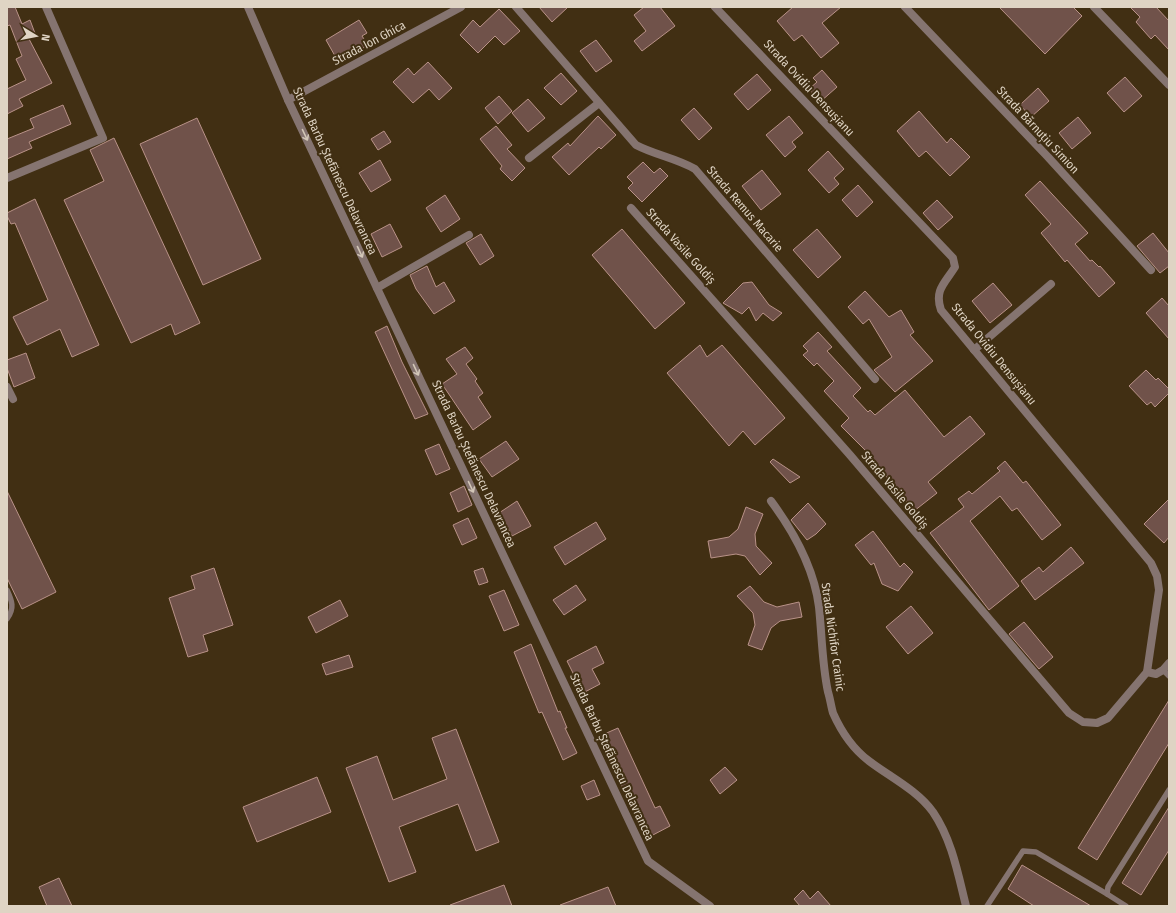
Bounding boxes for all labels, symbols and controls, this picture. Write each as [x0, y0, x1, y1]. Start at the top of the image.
north arrow [16, 16, 56, 56]
street label: Strada Ion Ghica [330, 18, 408, 68]
text: N [38, 33, 52, 42]
street label: Strada Ovidiu Densușianu [760, 37, 857, 140]
street label: Strada Bărnuțiu Simion [993, 84, 1082, 177]
street label: Strada Barbu Ștefănescu Delavrancea [289, 85, 380, 257]
one-way arrow [302, 129, 309, 141]
street label: Strada Remus Macarie [704, 163, 786, 255]
street label: Strada Vasile Goldiș [643, 205, 719, 287]
one-way arrow [357, 246, 364, 258]
street label: Strada Ovidiu Densușianu [948, 300, 1039, 408]
one-way arrow [413, 364, 420, 376]
street label: Strada Barbu Ștefănescu Delavrancea [428, 378, 519, 550]
street label: Strada Vasile Goldiș [858, 448, 932, 532]
one-way arrow [468, 481, 475, 493]
street label: Strada Nichifor Crainic [818, 582, 848, 692]
street label: Strada Barbu Ștefănescu Delavrancea [566, 671, 657, 843]

